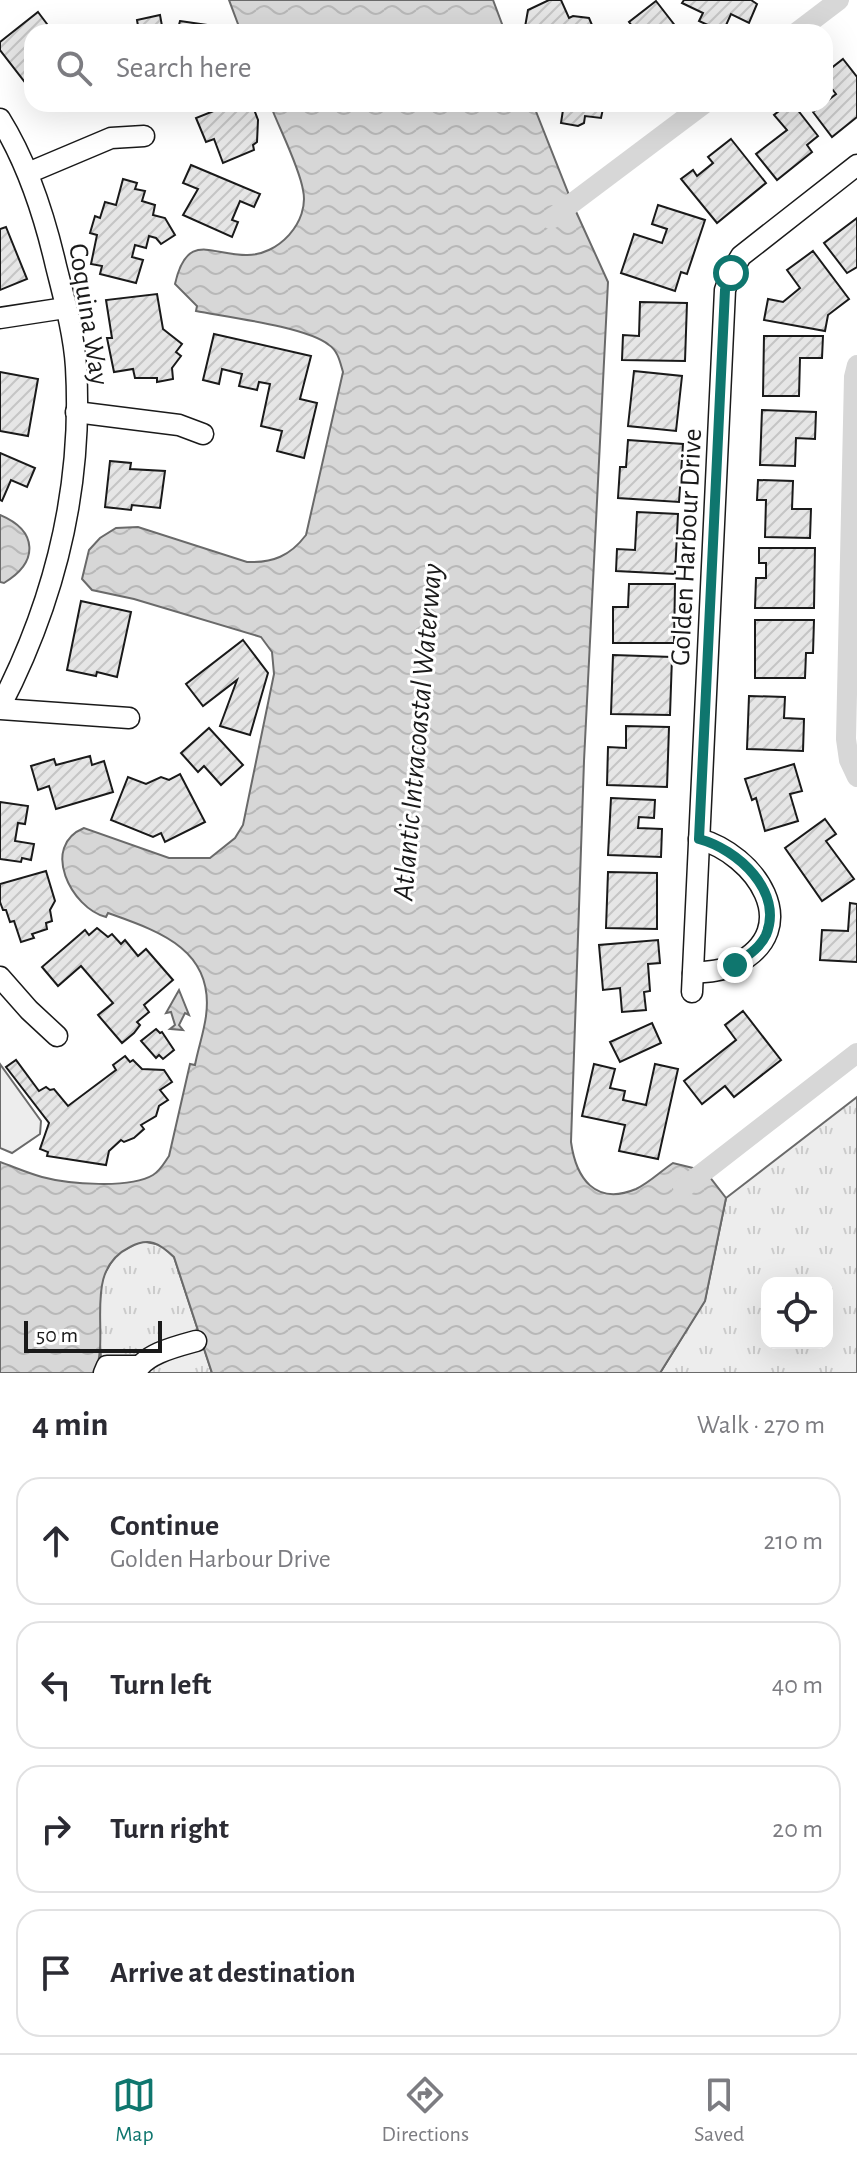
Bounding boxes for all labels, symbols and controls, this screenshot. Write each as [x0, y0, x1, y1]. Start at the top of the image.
search box [24, 24, 833, 112]
icon: search [52, 46, 96, 90]
text: Search here [116, 53, 252, 83]
street label: Coquina Way [63, 241, 113, 387]
route start [713, 255, 749, 291]
street label: Golden Harbour Drive [667, 428, 707, 667]
water label: Atlantic Intracoastal Waterway [388, 562, 448, 903]
route end [717, 947, 753, 983]
map controls [761, 1277, 833, 1349]
button: locate [761, 1277, 833, 1349]
scale bar [24, 1317, 162, 1353]
text: 50 m [36, 1324, 78, 1346]
text: 4 min [32, 1408, 109, 1442]
text: Walk · 270 m [697, 1412, 825, 1438]
text: Continue [110, 1511, 219, 1541]
icon: ahead [34, 1519, 78, 1563]
text: 210 m [763, 1528, 823, 1554]
text: Golden Harbour Drive [110, 1546, 331, 1572]
icon: left [34, 1663, 78, 1707]
text: Turn left [110, 1670, 211, 1700]
text: 40 m [772, 1672, 823, 1698]
icon: right [34, 1807, 78, 1851]
text: Turn right [110, 1814, 229, 1844]
text: 20 m [772, 1816, 823, 1842]
icon: arrive [34, 1951, 78, 1995]
text: Arrive at destination [110, 1958, 356, 1988]
tab: Map [112, 2073, 156, 2147]
tab: Directions [381, 2073, 469, 2147]
tab: Saved [694, 2073, 744, 2147]

